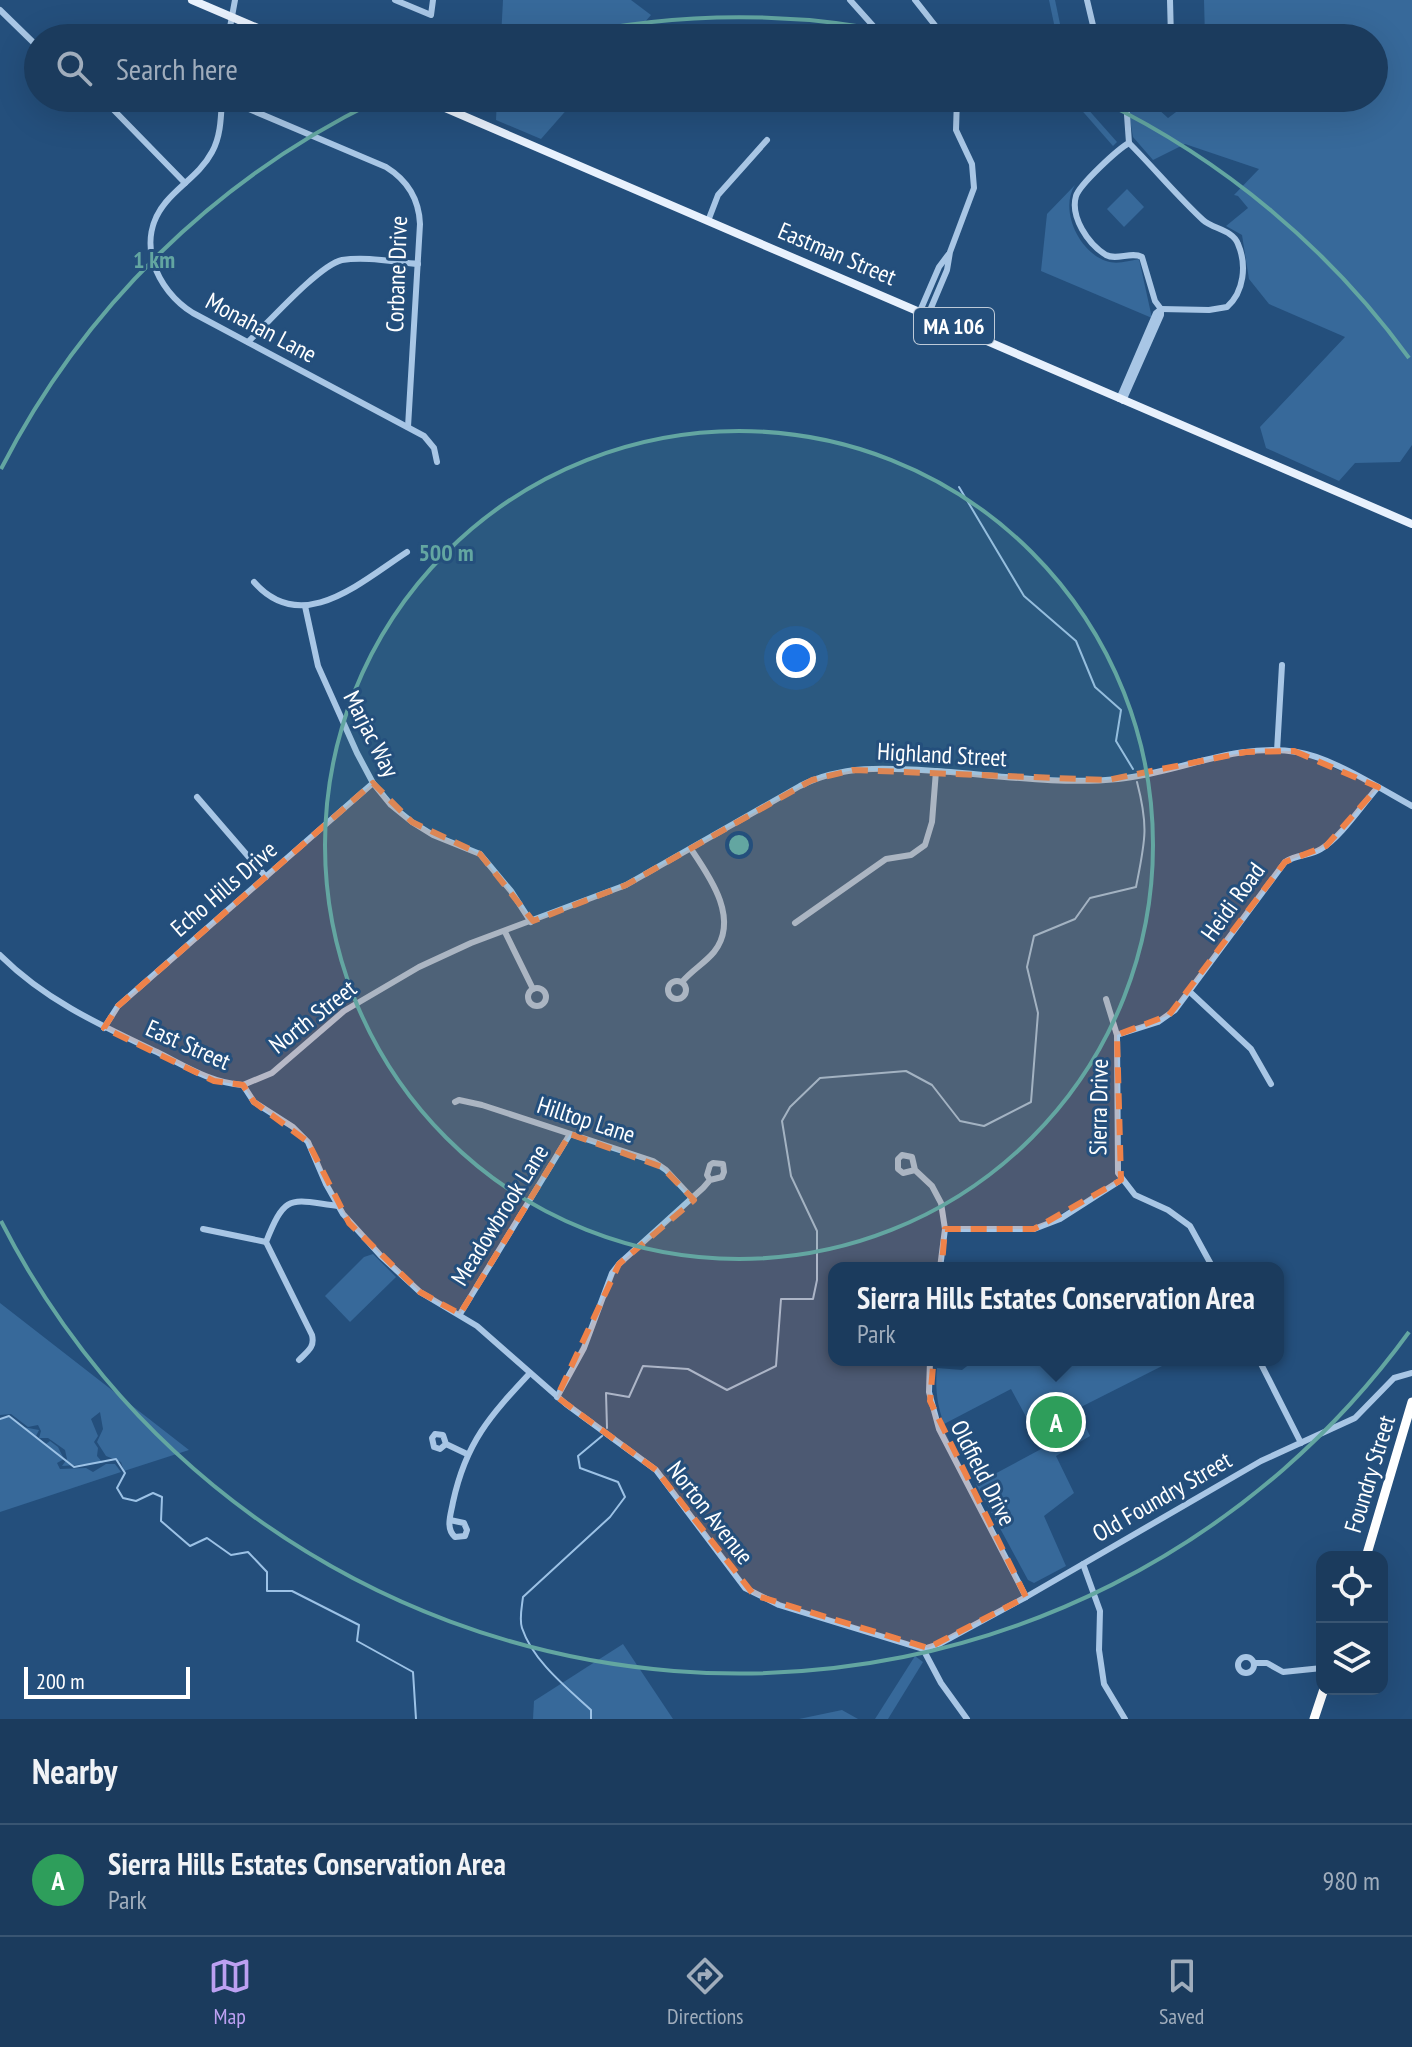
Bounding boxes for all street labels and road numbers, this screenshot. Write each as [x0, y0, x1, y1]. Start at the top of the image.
street label: Corbane Drive [379, 215, 414, 333]
street label: Eastman Street [774, 215, 901, 292]
street label: Monahan Lane [200, 285, 322, 370]
road number: MA 106 [914, 308, 994, 344]
street label: Marjac Way [337, 685, 406, 782]
street label: Highland Street [876, 736, 1008, 773]
street label: Echo Hills Drive [164, 834, 283, 943]
street label: Heidi Road [1194, 856, 1271, 947]
street label: North Street [263, 973, 363, 1060]
street label: East Street [141, 1012, 236, 1077]
street label: Sierra Drive [1082, 1058, 1115, 1156]
street label: Hilltop Lane [533, 1089, 639, 1150]
street label: Meadowbrook Lane [444, 1138, 555, 1291]
street label: Foundry Street [1337, 1411, 1402, 1536]
street label: Oldfield Drive [944, 1415, 1023, 1531]
street label: Old Foundry Street [1087, 1444, 1237, 1549]
street label: Norton Avenue [660, 1455, 760, 1571]

